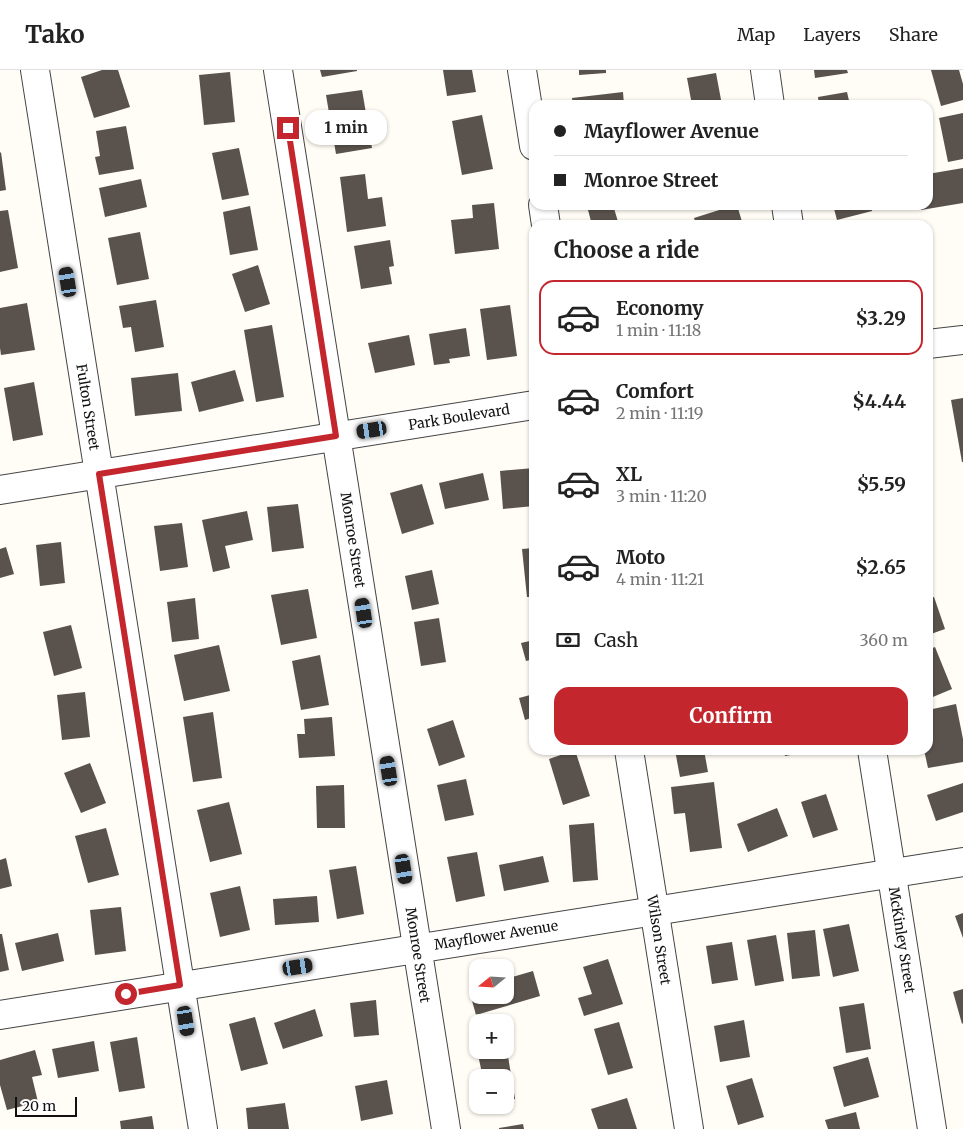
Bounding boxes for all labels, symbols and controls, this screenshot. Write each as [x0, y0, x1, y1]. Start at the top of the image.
text: Tako [25, 19, 85, 50]
text: Map [737, 23, 775, 46]
text: Layers [803, 23, 861, 46]
text: Share [889, 23, 938, 46]
callout: 1 min [306, 110, 388, 146]
route end [277, 117, 299, 139]
text: 1 min [324, 117, 368, 137]
text: Mayflower Avenue [584, 119, 759, 143]
text: Monroe Street [584, 168, 718, 192]
text: Choose a ride [554, 236, 699, 264]
car [58, 266, 77, 298]
icon: car [556, 295, 601, 340]
text: Economy [616, 296, 704, 320]
text: $3.29 [855, 306, 906, 330]
text: 1 min · 11:18 [616, 320, 701, 340]
street label: Fulton Street [72, 363, 104, 452]
icon: car [556, 378, 601, 423]
text: Comfort [616, 379, 694, 403]
text: $4.44 [852, 389, 906, 413]
street label: Park Boulevard [407, 400, 512, 434]
text: 2 min · 11:19 [616, 403, 703, 423]
car [356, 420, 387, 440]
icon: car [556, 461, 601, 506]
text: XL [616, 462, 642, 486]
text: $5.59 [857, 472, 906, 496]
text: 3 min · 11:20 [616, 486, 707, 506]
street label: Monroe Street [337, 491, 370, 590]
icon: car [556, 544, 601, 589]
text: Moto [616, 545, 665, 569]
text: $2.65 [855, 555, 906, 579]
text: 4 min · 11:21 [616, 569, 704, 589]
car [354, 597, 373, 629]
icon: cash [554, 626, 582, 654]
text: Cash [594, 628, 638, 652]
text: 360 m [859, 630, 908, 650]
button: Confirm [554, 687, 908, 745]
car [379, 755, 398, 787]
car [394, 853, 413, 885]
street label: McKinley Street [885, 885, 919, 995]
street label: Wilson Street [643, 893, 675, 987]
street label: Monroe Street [402, 906, 435, 1005]
street label: Mayflower Avenue [433, 916, 559, 954]
car [282, 957, 313, 977]
north arrow [469, 959, 514, 1004]
map controls [469, 959, 514, 1114]
route start [115, 983, 137, 1005]
car [176, 1005, 195, 1037]
button: + [469, 1014, 514, 1059]
button: − [469, 1069, 514, 1114]
scale bar [15, 1094, 78, 1117]
text: 20 m [22, 1097, 56, 1115]

